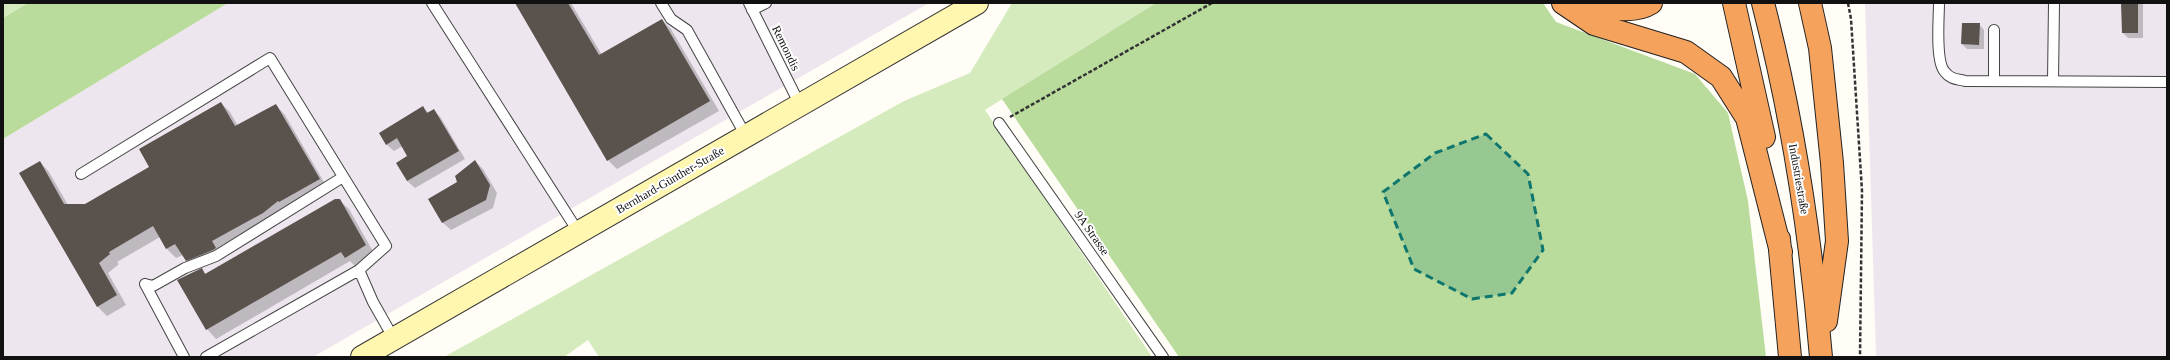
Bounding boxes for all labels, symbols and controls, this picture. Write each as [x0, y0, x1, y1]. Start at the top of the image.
street label: Remondis [769, 23, 803, 73]
street label: Bernhard-Günther-Straße [614, 143, 726, 217]
street label: Industriestraße [1786, 143, 1812, 215]
street label: 9A Strasse [1072, 208, 1112, 258]

